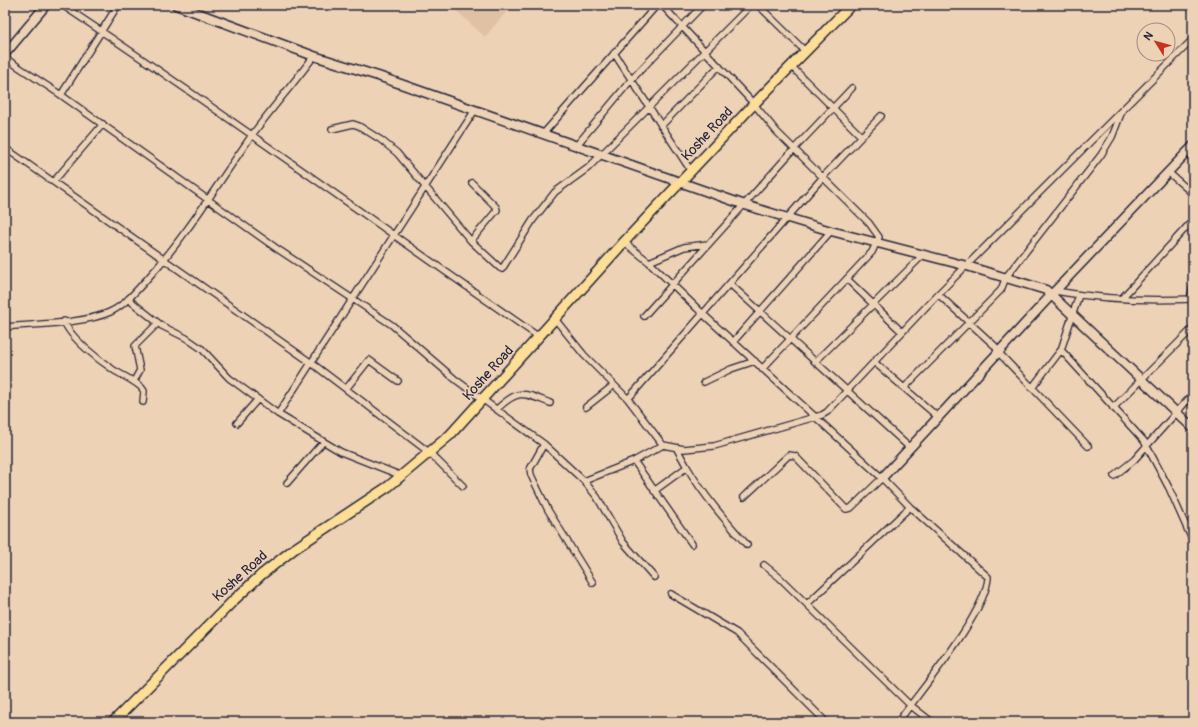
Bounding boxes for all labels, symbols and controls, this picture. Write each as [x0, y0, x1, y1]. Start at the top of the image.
north arrow [1136, 22, 1176, 62]
text: N [1141, 29, 1156, 43]
street label: Koshe Road [678, 103, 736, 165]
street label: Koshe Road [459, 342, 517, 404]
street label: Koshe Road [209, 547, 271, 605]

